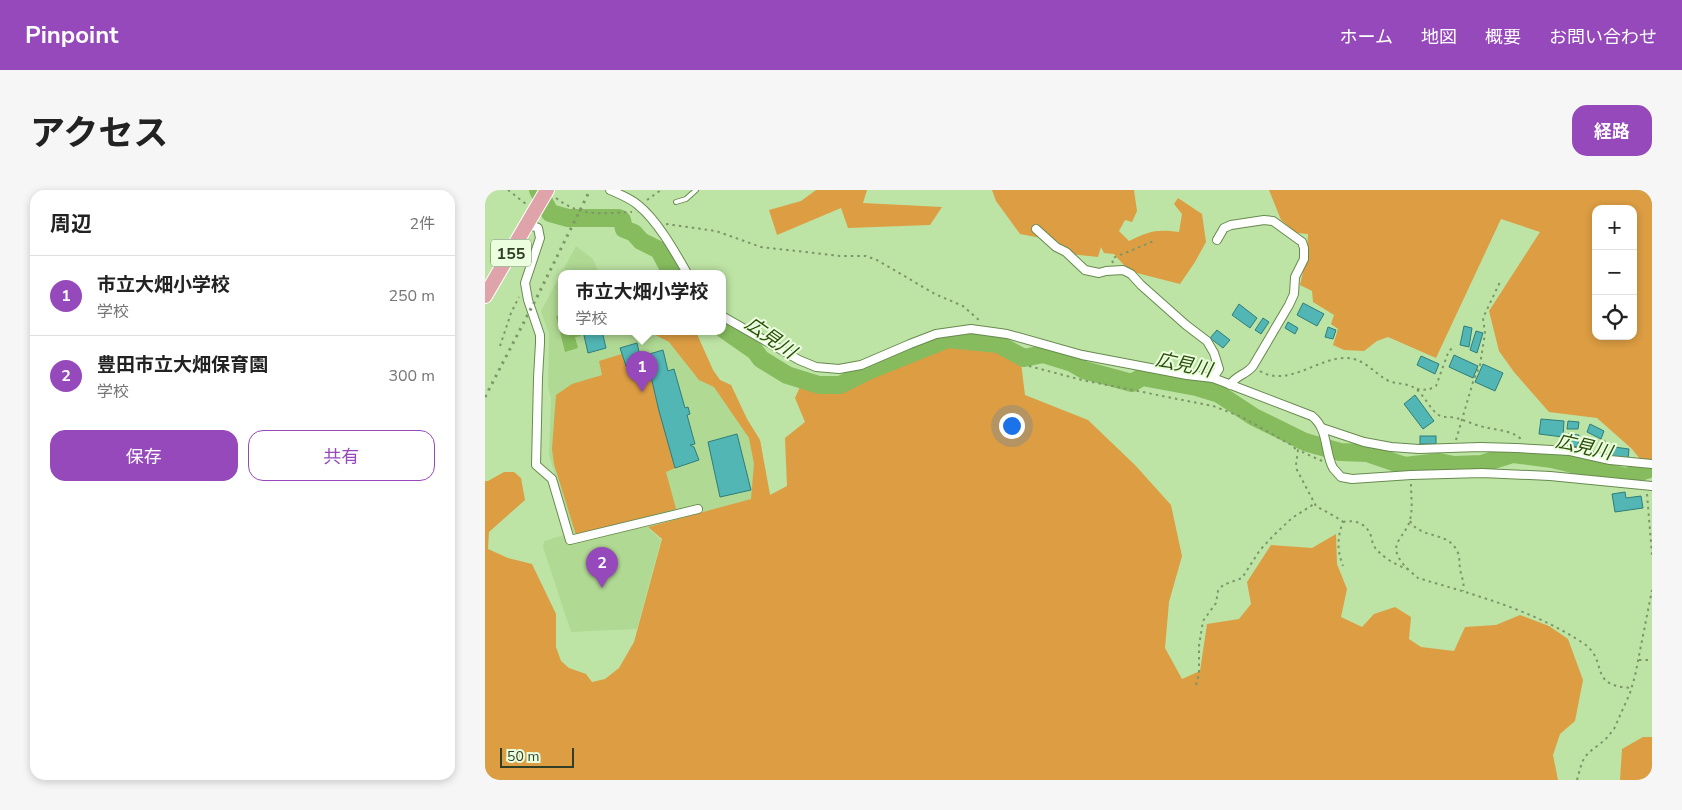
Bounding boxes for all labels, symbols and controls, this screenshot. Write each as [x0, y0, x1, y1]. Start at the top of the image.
text: Pinpoint [25, 19, 118, 51]
text: ホーム [1340, 25, 1393, 49]
text: 地図 [1421, 25, 1457, 49]
text: 概要 [1485, 25, 1521, 49]
text: お問い合わせ [1549, 25, 1657, 49]
button: 経路 [1572, 105, 1652, 156]
text: アクセス [30, 110, 168, 157]
map controls [1592, 205, 1637, 340]
button: + [1592, 205, 1637, 250]
text: 周辺 [50, 210, 92, 238]
text: 2件 [409, 213, 435, 235]
road number: 155 [491, 239, 531, 266]
button: − [1592, 250, 1637, 295]
popup [558, 270, 726, 335]
text: 市立大畑小学校 [97, 272, 230, 298]
text: 市立大畑小学校 [575, 279, 709, 305]
text: 1 [61, 285, 71, 307]
text: 250 m [388, 285, 435, 307]
button: locate [1592, 295, 1637, 340]
text: 学校 [97, 301, 129, 323]
text: 学校 [575, 308, 608, 330]
water label: 広見川 [740, 311, 803, 366]
water label: 広見川 [1153, 346, 1216, 384]
pin: 1 [626, 351, 658, 392]
text: 豊田市立大畑保育園 [97, 352, 268, 378]
text: 2 [61, 365, 71, 387]
text: 300 m [388, 365, 435, 387]
text: 学校 [97, 381, 129, 403]
your location [999, 413, 1025, 439]
water label: 広見川 [1553, 428, 1616, 467]
button: 保存 [50, 430, 238, 481]
button: 共有 [248, 430, 435, 481]
pin: 2 [586, 547, 618, 588]
scale bar [500, 745, 574, 768]
text: 50 m [507, 747, 539, 766]

